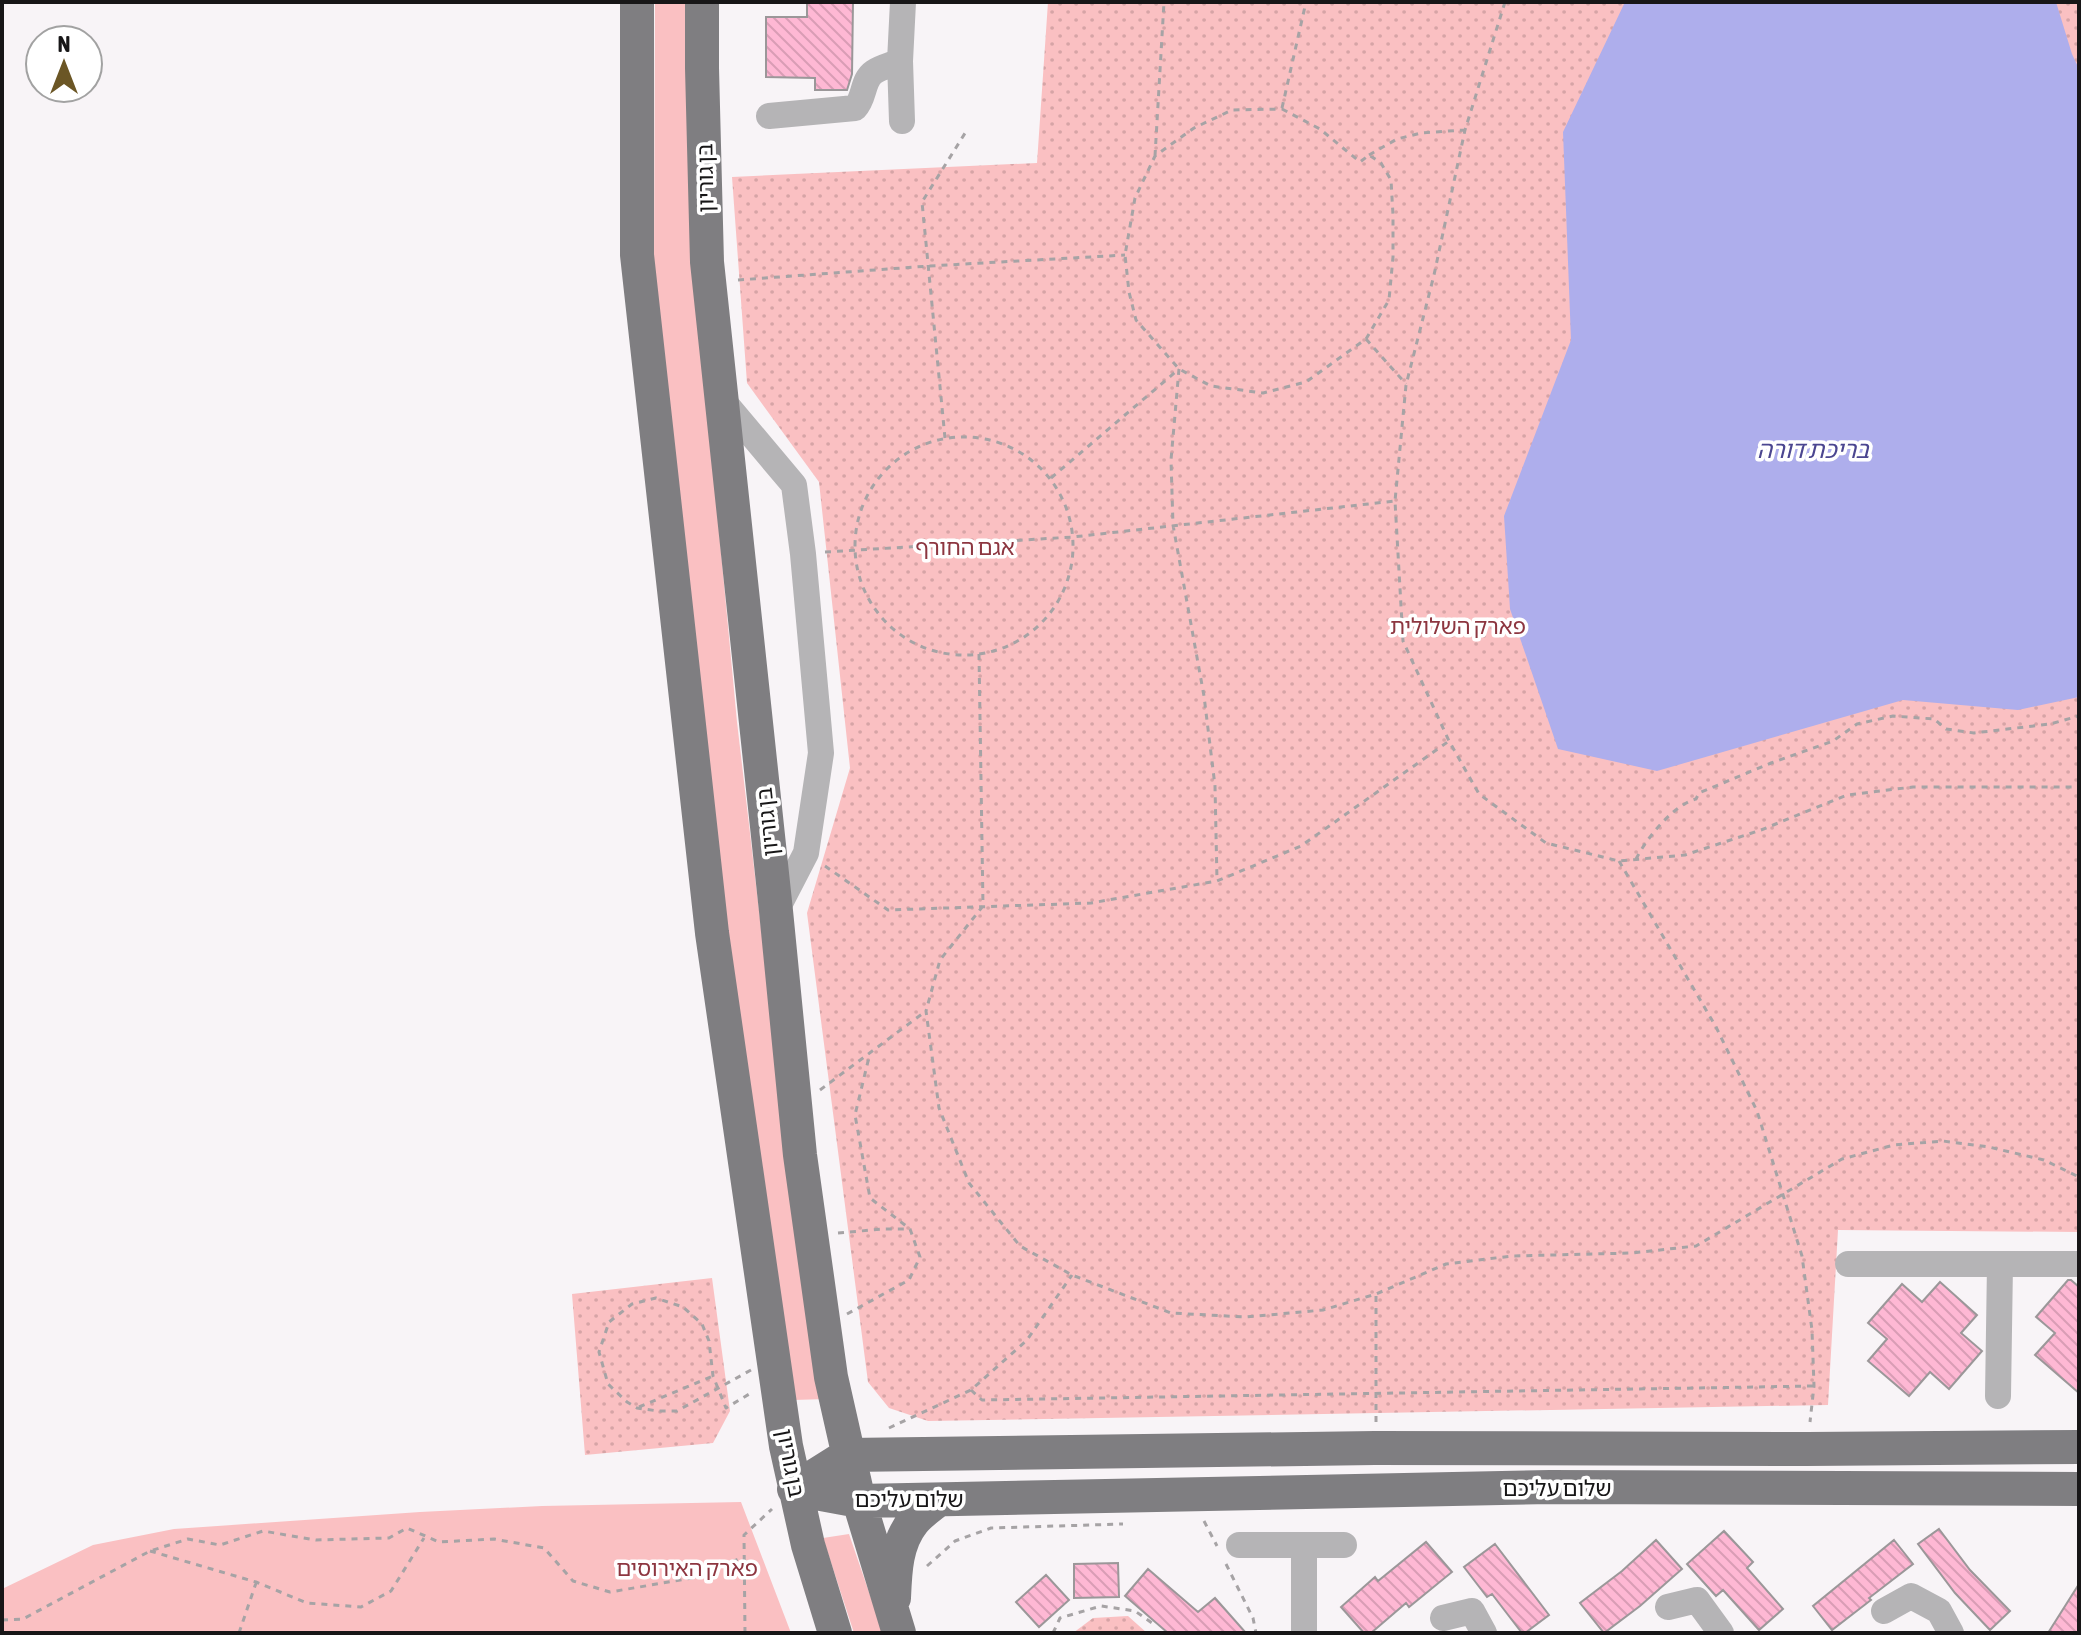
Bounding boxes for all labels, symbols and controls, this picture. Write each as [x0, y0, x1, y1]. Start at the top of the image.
north arrow [24, 24, 104, 104]
text: N [58, 31, 70, 57]
street label: בן גוריון [691, 143, 719, 213]
water label: בריכת דורה [1757, 436, 1870, 463]
park label: אגם החורף [915, 534, 1015, 560]
park label: פארק השלולית [1390, 613, 1526, 639]
street label: בן גוריון [750, 786, 784, 858]
street label: בן גוריון [772, 1427, 810, 1499]
street label: שלום עליכם [1502, 1475, 1612, 1501]
street label: שלום עליכם [854, 1486, 964, 1512]
park label: פארק האירוסים [616, 1555, 758, 1581]

